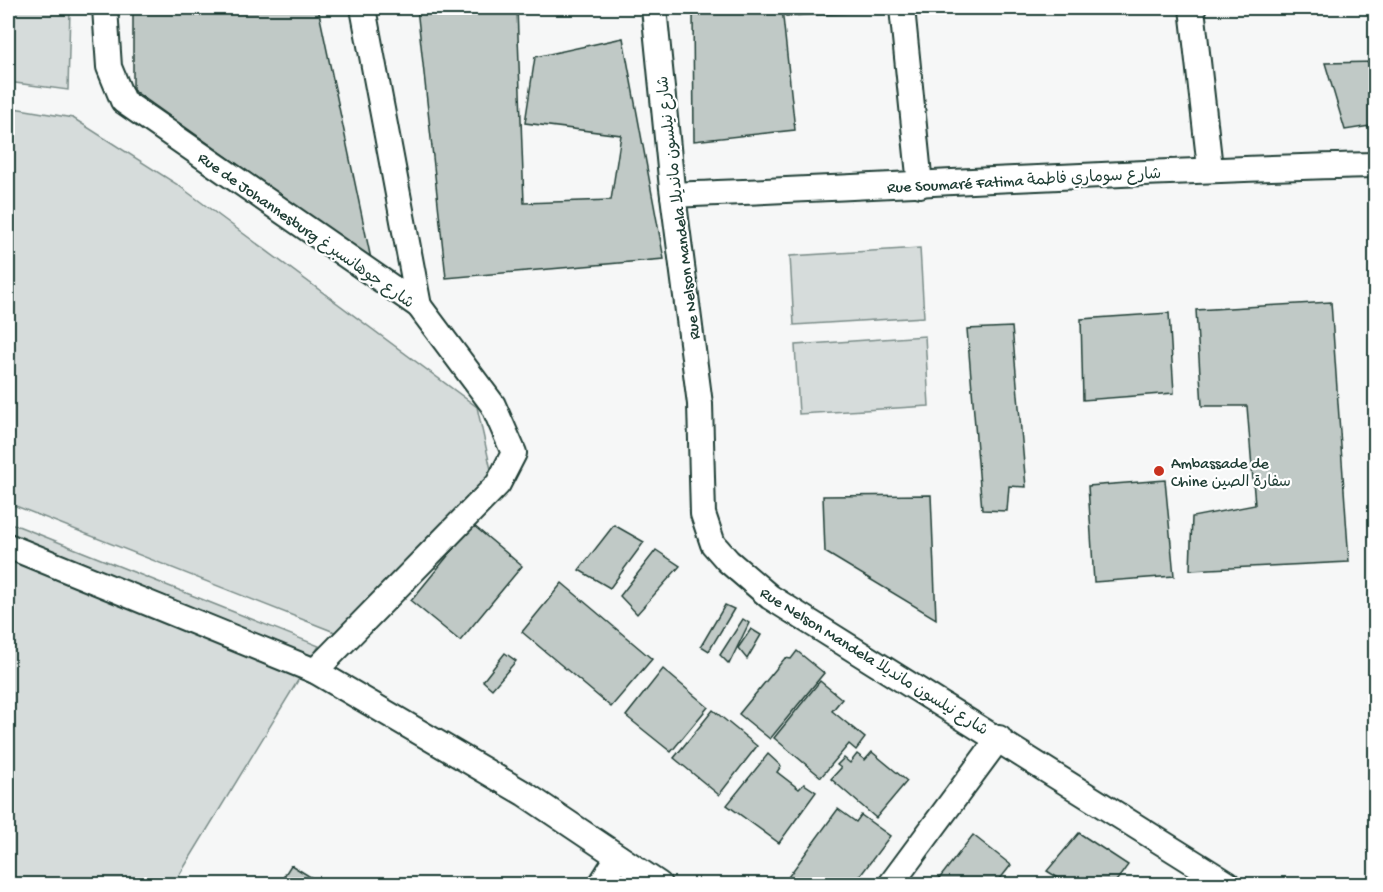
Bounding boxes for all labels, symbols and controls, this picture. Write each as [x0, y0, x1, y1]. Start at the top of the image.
street label: Rue Nelson Mandela شارع نيلسون مانديلا [655, 75, 706, 340]
street label: Rue de Johannesburg شارع جوهانسبرغ [193, 149, 417, 314]
street label: Rue Soumaré Fatima شارع سوماري فاطمة [887, 165, 1162, 199]
place label: Ambassade de Chine سفارة الصين [1171, 456, 1291, 493]
marker: Ambassade de Chine سفارة الصين [1152, 464, 1166, 478]
street label: Rue Nelson Mandela شارع نيلسون مانديلا [756, 585, 991, 741]

